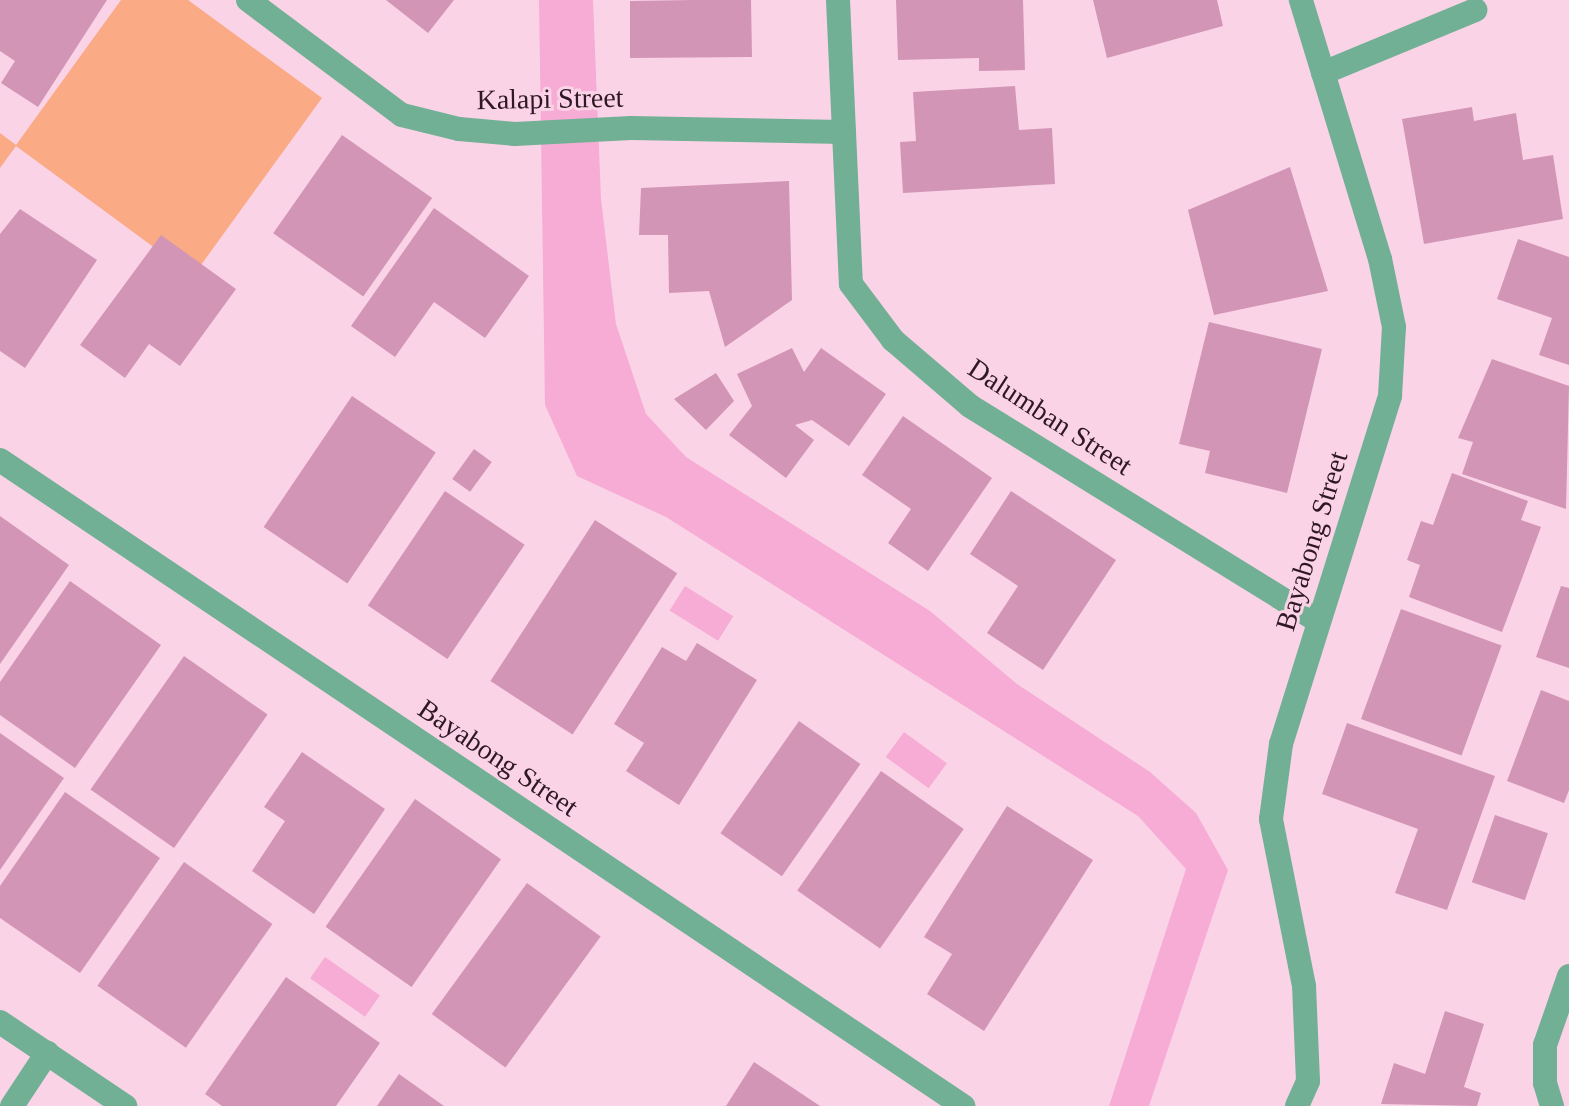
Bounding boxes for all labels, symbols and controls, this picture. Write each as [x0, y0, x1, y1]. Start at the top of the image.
street label: Kalapi Street [476, 81, 624, 117]
street label: Dalumban Street [962, 351, 1138, 483]
street label: Bayabong Street [1269, 447, 1355, 635]
street label: Bayabong Street [412, 692, 584, 824]

